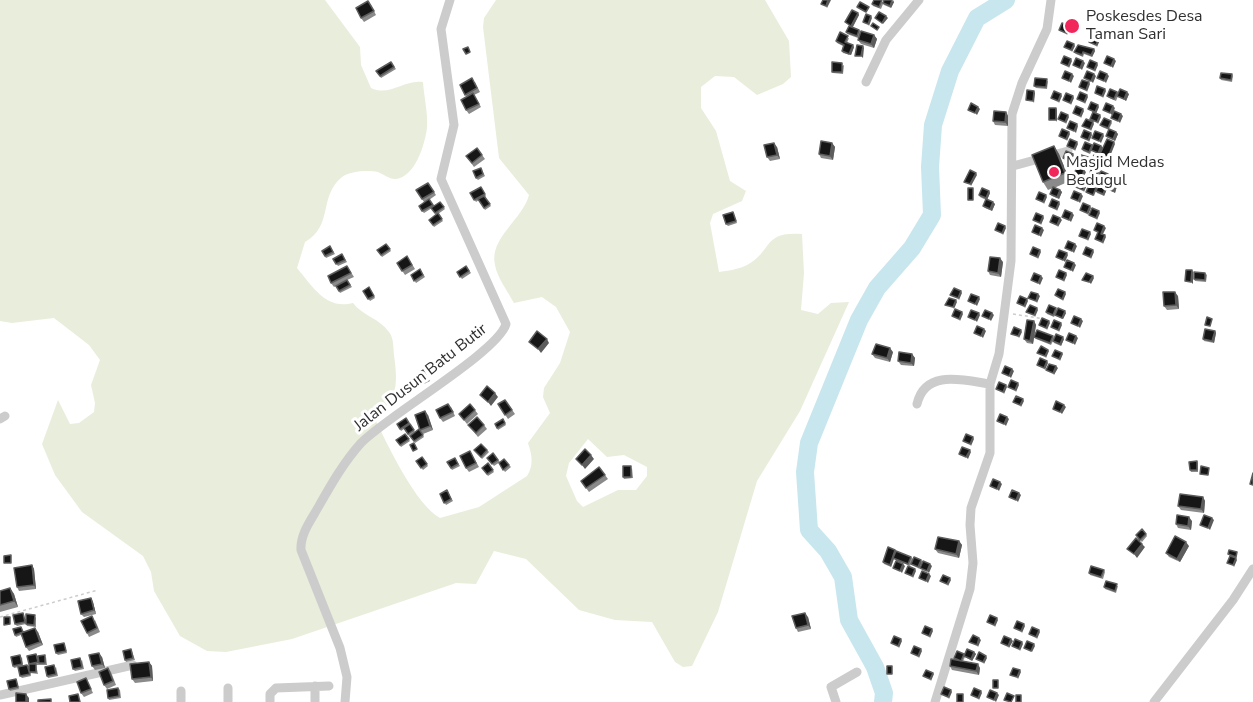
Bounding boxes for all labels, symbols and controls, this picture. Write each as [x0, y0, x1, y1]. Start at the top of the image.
place label: Poskesdes Desa Taman Sari [1086, 7, 1203, 45]
marker: Poskesdes Desa Taman Sari [1063, 17, 1081, 35]
place label: Masjid Medas Bedugul [1066, 153, 1164, 191]
marker: Masjid Medas Bedugul [1047, 165, 1061, 179]
street label: Jalan Dusun Batu Butir [351, 320, 491, 436]

